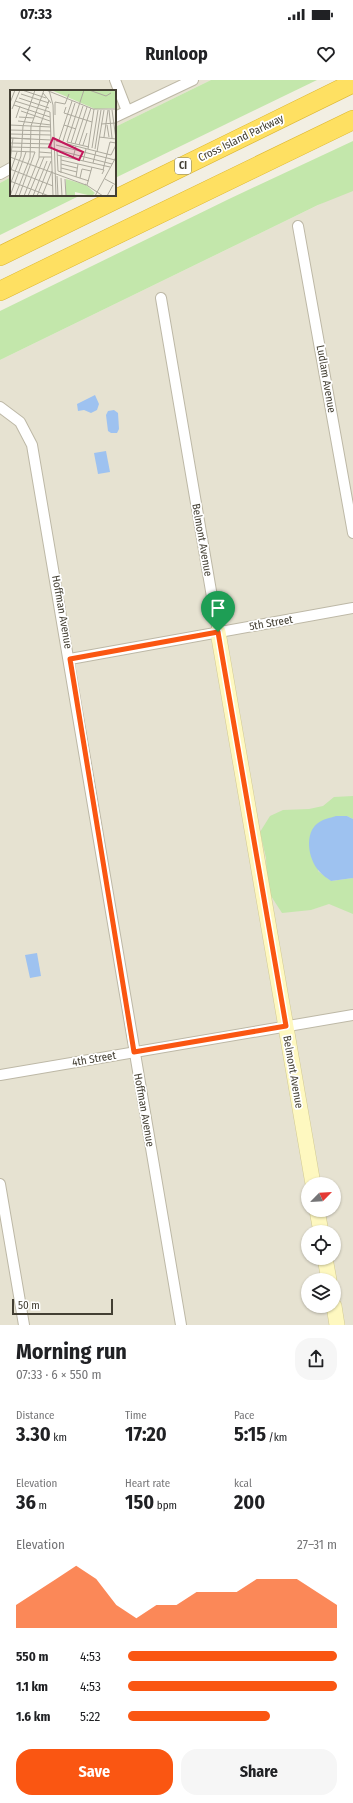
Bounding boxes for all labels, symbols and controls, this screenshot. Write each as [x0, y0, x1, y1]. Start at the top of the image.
text: 07:33 [20, 5, 52, 23]
icon: back [16, 43, 38, 65]
text: Runloop [145, 43, 208, 65]
icon: heart [315, 43, 337, 65]
inset map [10, 90, 116, 196]
street label: Cross Island Parkway [196, 112, 286, 164]
road number: CI [175, 158, 191, 174]
street label: Ludlam Avenue [314, 344, 338, 414]
street label: Belmont Avenue [189, 503, 215, 577]
street label: Hoffman Avenue [49, 574, 75, 650]
pin [201, 591, 235, 632]
icon: arrive [207, 597, 229, 619]
street label: 5th Street [248, 613, 294, 633]
street label: Belmont Avenue [280, 1035, 306, 1109]
street label: 4th Street [71, 1049, 117, 1069]
street label: Hoffman Avenue [131, 1072, 157, 1148]
north arrow [301, 1177, 341, 1217]
map controls [301, 1177, 341, 1313]
button: locate [301, 1225, 341, 1265]
button: layers [301, 1273, 341, 1313]
scale bar [12, 1297, 113, 1316]
text: 50 m [18, 1299, 40, 1312]
text: Morning run [16, 1338, 127, 1365]
button: share [295, 1338, 337, 1380]
text: 07:33 · 6 × 550 m [16, 1367, 101, 1382]
text: Distance [16, 1409, 55, 1422]
text: Time [125, 1409, 147, 1422]
text: Pace [234, 1409, 255, 1422]
text: 3.30 [16, 1422, 51, 1446]
text: 17:20 [125, 1422, 167, 1446]
text: 5:15 [234, 1422, 266, 1446]
text: km [51, 1431, 67, 1444]
text: /km [266, 1431, 287, 1444]
text: Elevation [16, 1477, 57, 1490]
text: Heart rate [125, 1477, 170, 1490]
text: kcal [234, 1477, 252, 1490]
text: 36 [16, 1490, 36, 1514]
text: 150 [125, 1490, 154, 1514]
text: 200 [234, 1490, 265, 1514]
text: m [36, 1499, 47, 1512]
text: bpm [154, 1499, 177, 1512]
text: Elevation [16, 1537, 65, 1552]
text: 27–31 m [297, 1537, 337, 1552]
text: 550 m [16, 1649, 48, 1664]
text: 4:53 [80, 1649, 101, 1664]
text: 1.1 km [16, 1679, 48, 1694]
text: 4:53 [80, 1679, 101, 1694]
text: 1.6 km [16, 1709, 50, 1724]
text: 5:22 [80, 1709, 100, 1724]
button: Save [16, 1749, 173, 1795]
button: Share [181, 1749, 337, 1795]

